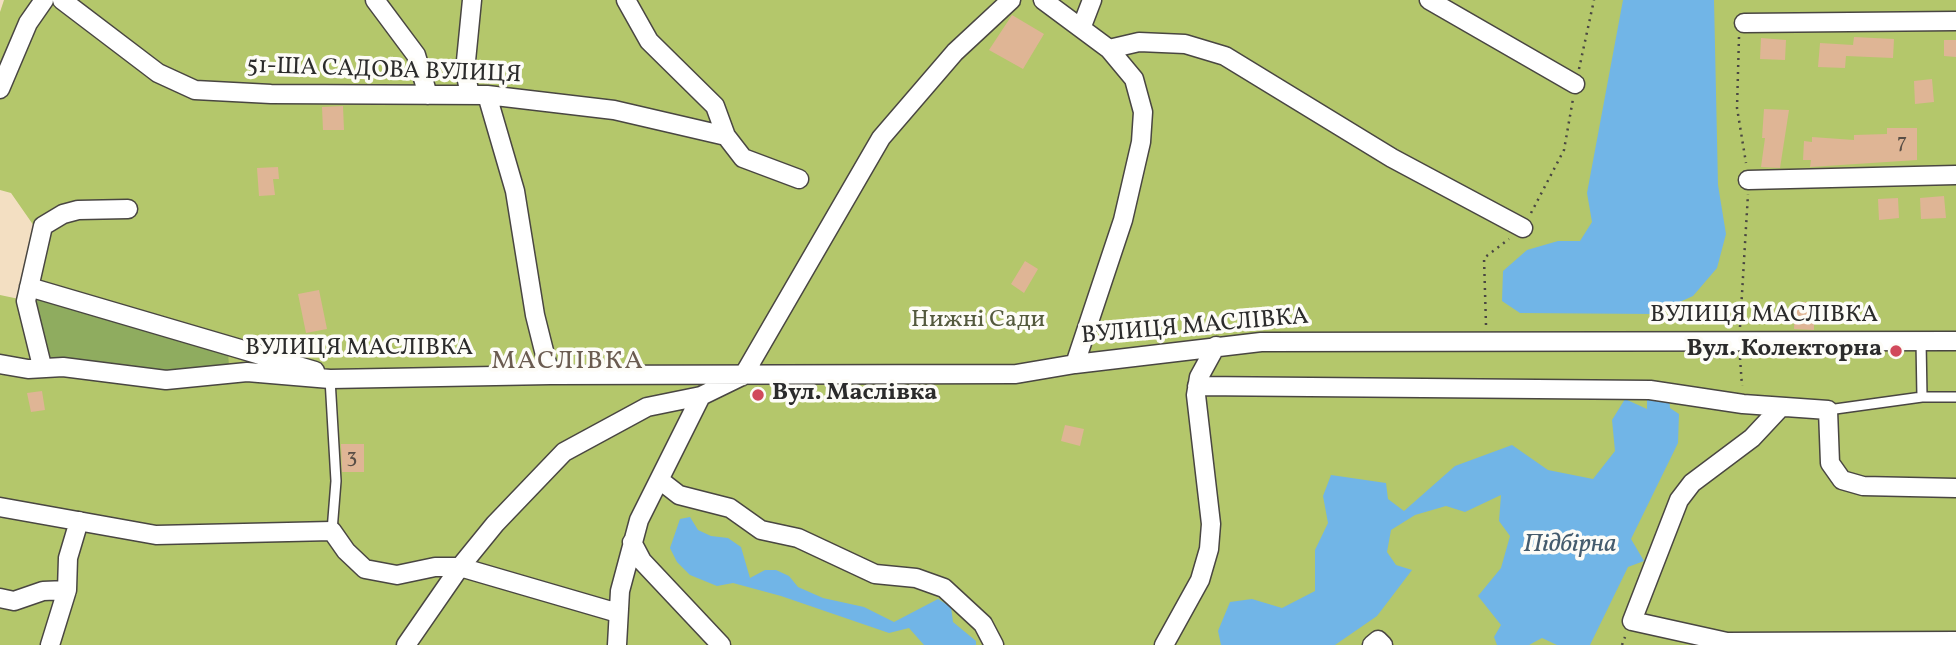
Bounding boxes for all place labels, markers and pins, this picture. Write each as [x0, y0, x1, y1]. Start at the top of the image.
place label: Вул. Колекторна [1686, 337, 1882, 365]
marker: Вул. Колекторна [1888, 343, 1904, 359]
place label: Вул. Маслівка [772, 381, 937, 409]
marker: Вул. Маслівка [750, 387, 766, 403]

